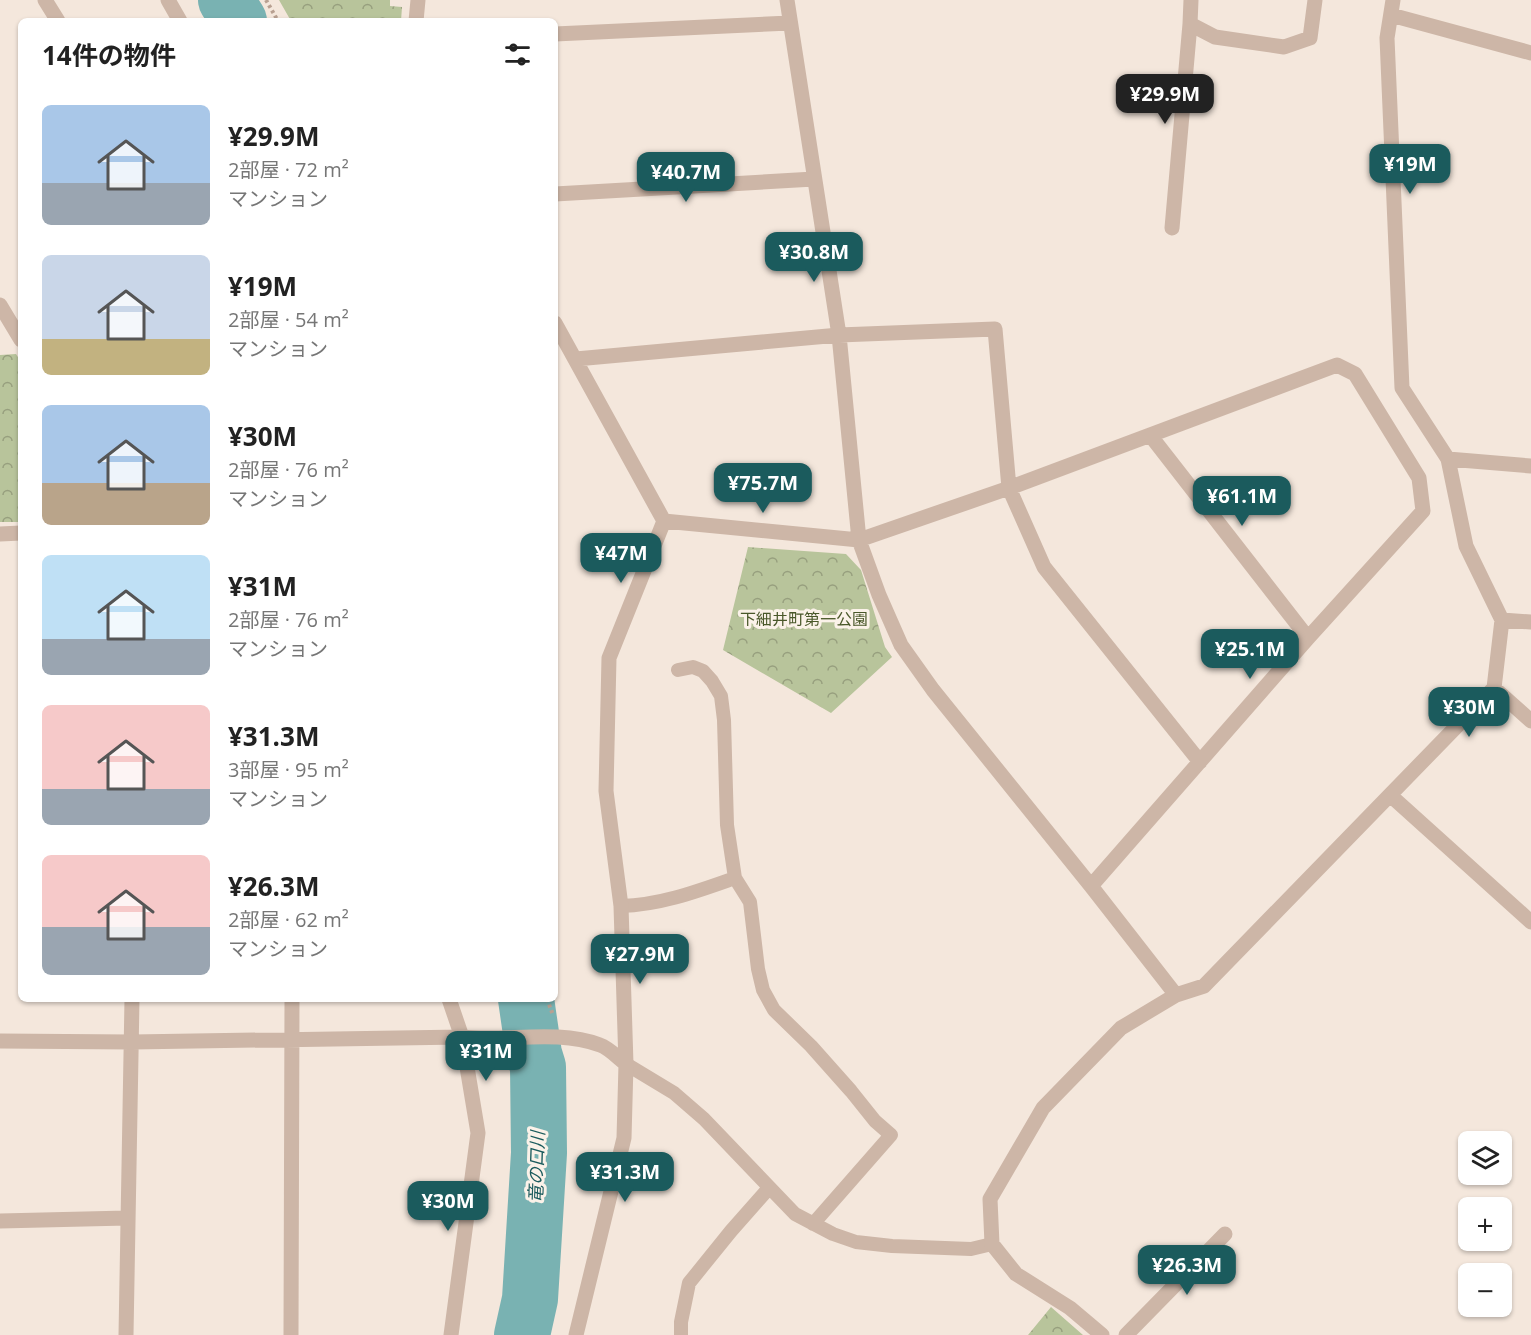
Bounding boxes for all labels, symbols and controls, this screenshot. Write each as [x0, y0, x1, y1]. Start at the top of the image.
text: 14件の物件 [42, 37, 176, 73]
icon: filters [501, 38, 534, 71]
pin: ¥29.9M [1116, 74, 1214, 125]
text: ¥29.9M [1130, 80, 1200, 107]
text: ¥29.9M [228, 118, 319, 154]
icon: home [90, 129, 162, 201]
pin: ¥19M [1374, 144, 1446, 195]
text: ¥19M [1383, 150, 1437, 177]
pin: ¥40.7M [637, 152, 735, 203]
text: 2部屋 · 72 m² [228, 156, 349, 183]
text: ¥40.7M [651, 158, 721, 185]
text: マンション [228, 185, 328, 212]
pin: ¥30.8M [765, 232, 863, 283]
text: ¥30.8M [779, 238, 849, 265]
text: ¥19M [228, 268, 297, 304]
icon: home [90, 279, 162, 351]
text: 2部屋 · 54 m² [228, 306, 349, 333]
text: マンション [228, 335, 328, 362]
text: ¥30M [228, 418, 297, 454]
icon: home [90, 429, 162, 501]
text: 2部屋 · 76 m² [228, 456, 349, 483]
pin: ¥75.7M [714, 463, 812, 514]
text: ¥75.7M [728, 469, 798, 496]
pin: ¥61.1M [1193, 476, 1291, 527]
text: ¥61.1M [1207, 482, 1277, 509]
text: マンション [228, 485, 328, 512]
pin: ¥47M [585, 533, 657, 584]
text: ¥47M [594, 539, 648, 566]
text: ¥31M [228, 568, 297, 604]
icon: home [90, 579, 162, 651]
text: 2部屋 · 76 m² [228, 606, 349, 633]
park label: 下細井町第一公園 [740, 608, 868, 630]
pin: ¥25.1M [1201, 629, 1299, 680]
text: マンション [228, 635, 328, 662]
text: ¥25.1M [1215, 635, 1285, 662]
pin: ¥30M [1433, 687, 1505, 738]
text: ¥30M [1442, 693, 1496, 720]
text: ¥31.3M [228, 718, 319, 754]
icon: home [90, 729, 162, 801]
text: 3部屋 · 95 m² [228, 756, 349, 783]
text: マンション [228, 785, 328, 812]
text: ¥26.3M [228, 868, 319, 904]
icon: home [90, 879, 162, 951]
text: 2部屋 · 62 m² [228, 906, 349, 933]
pin: ¥27.9M [591, 934, 689, 985]
text: マンション [228, 935, 328, 962]
text: ¥27.9M [605, 940, 675, 967]
pin: ¥31M [450, 1031, 522, 1082]
text: ¥31M [459, 1037, 513, 1064]
water label: 竜の口川 [523, 1129, 549, 1203]
map controls [1458, 1131, 1512, 1317]
button: layers [1458, 1131, 1512, 1185]
pin: ¥31.3M [576, 1152, 674, 1203]
text: ¥31.3M [590, 1158, 660, 1185]
pin: ¥30M [412, 1181, 484, 1232]
text: ¥30M [421, 1187, 475, 1214]
button: + [1458, 1197, 1512, 1251]
pin: ¥26.3M [1138, 1245, 1236, 1296]
text: ¥26.3M [1152, 1251, 1222, 1278]
button: − [1458, 1263, 1512, 1317]

